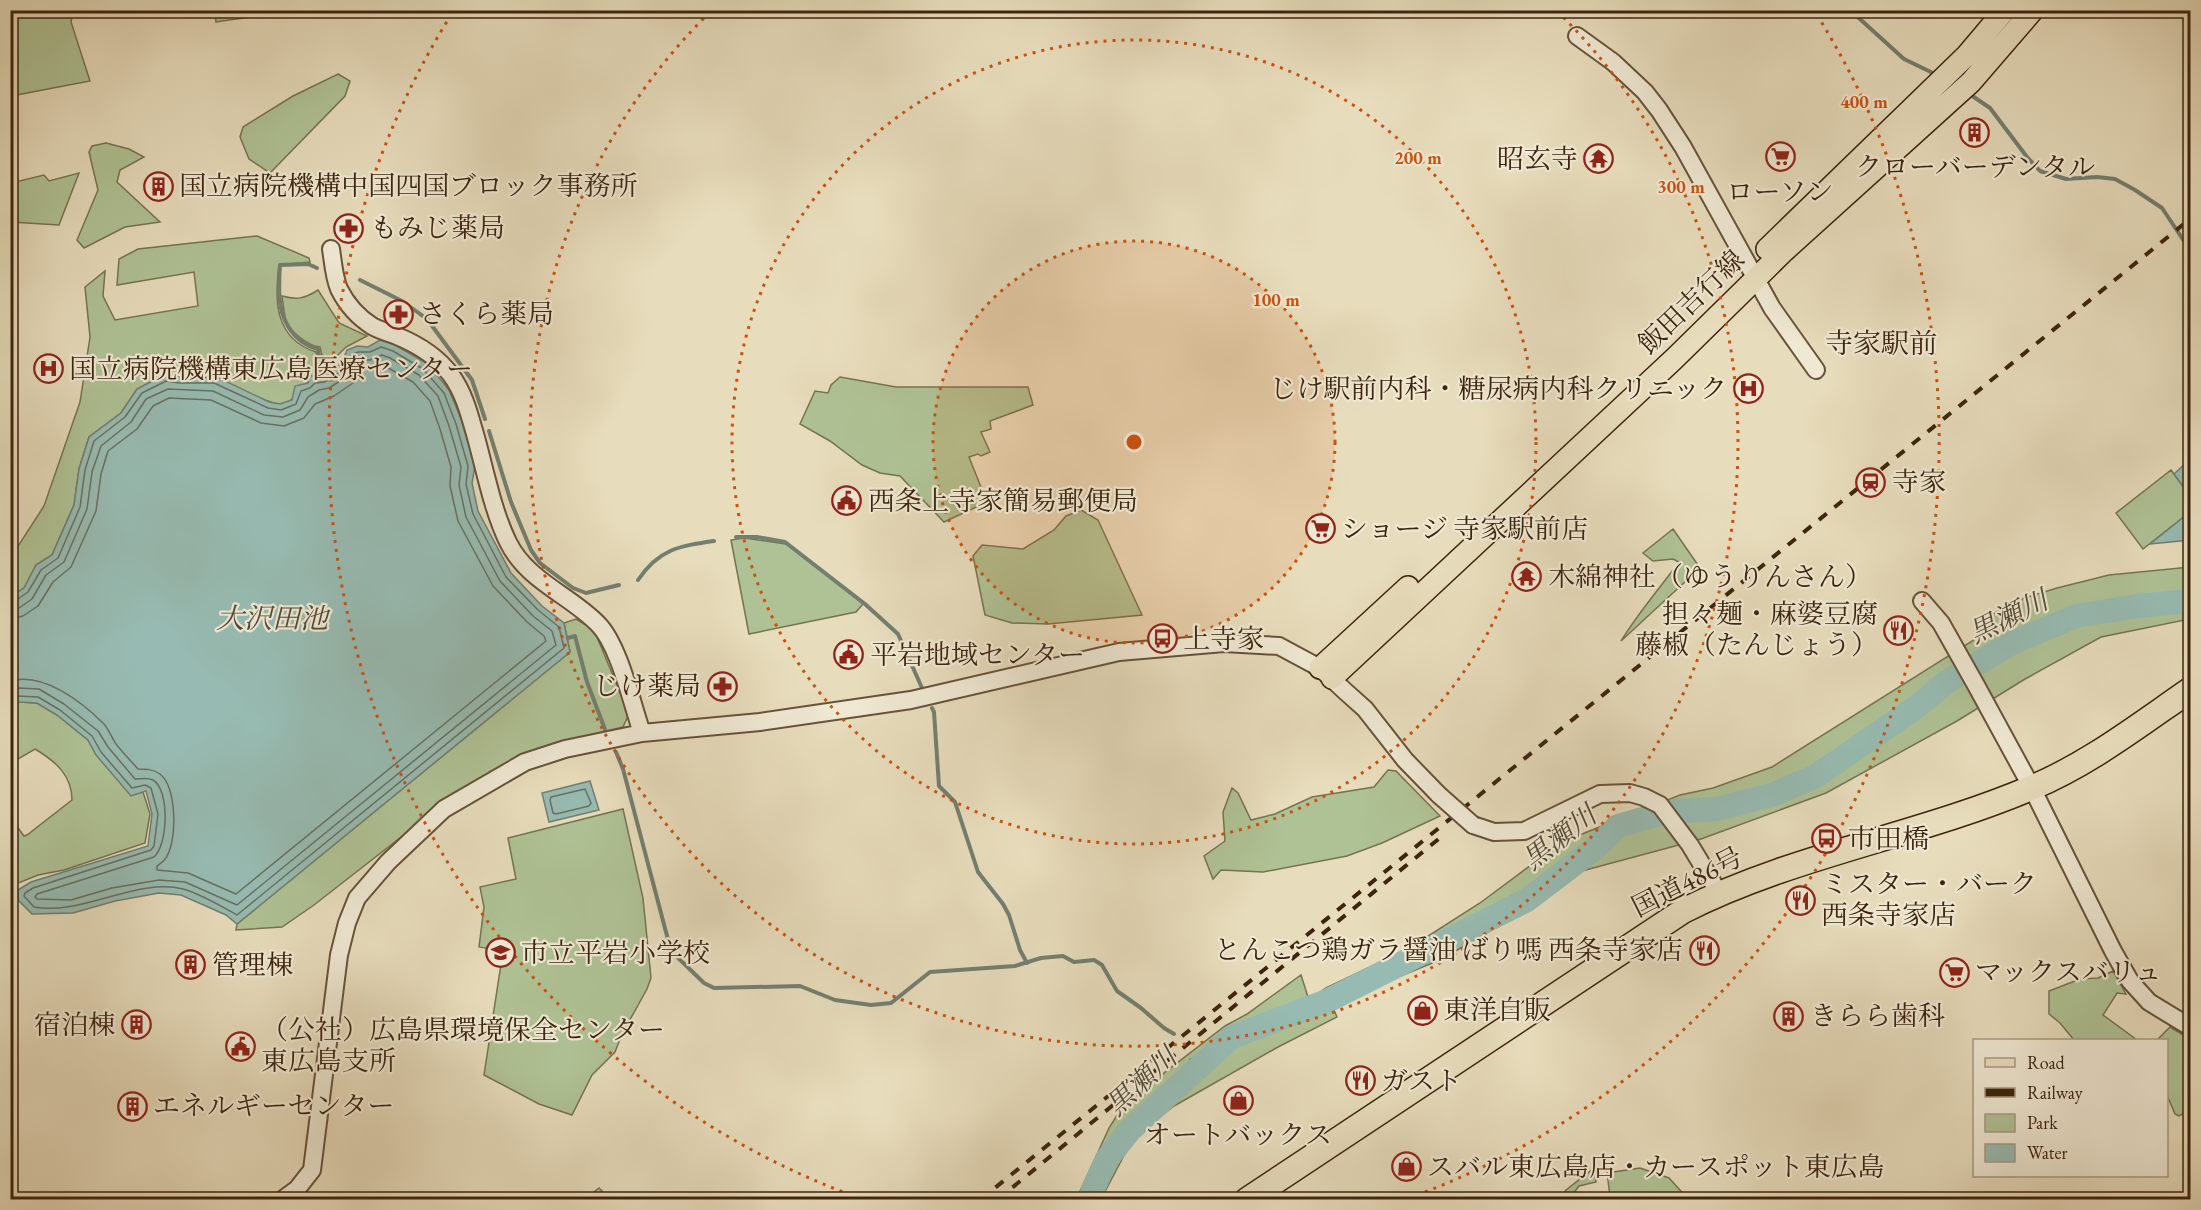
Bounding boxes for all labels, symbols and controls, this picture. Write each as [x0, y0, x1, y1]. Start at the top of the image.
text: 400 m [1840, 90, 1888, 113]
building icon: クローバーデンタル [1959, 116, 1991, 148]
place label: 昭玄寺 [1497, 141, 1578, 176]
supermarket icon: ローソン [1764, 141, 1796, 173]
temple icon: 昭玄寺 [1583, 143, 1615, 175]
text: 200 m [1394, 146, 1442, 169]
place label: クローバーデンタル [1855, 149, 2095, 184]
place label: 国立病院機構中国四国ブロック事務所 [179, 168, 637, 203]
building icon: 国立病院機構中国四国ブロック事務所 [142, 170, 174, 202]
place label: ローソン [1727, 174, 1833, 209]
text: 300 m [1657, 175, 1705, 198]
place label: もみじ薬局 [370, 210, 505, 245]
pharmacy icon: もみじ薬局 [333, 212, 365, 244]
street label: 飯田吉行線 [1630, 242, 1751, 361]
text: 100 m [1252, 288, 1300, 311]
place label: さくら薬局 [419, 296, 554, 331]
pharmacy icon: さくら薬局 [382, 298, 414, 330]
district label: 寺家駅前 [1825, 325, 1937, 361]
place label: 国立病院機構東広島医療センター [69, 351, 473, 386]
hospital icon: 国立病院機構東広島医療センター [32, 353, 64, 385]
place label: じけ駅前内科・糖尿病内科クリニック [1270, 371, 1727, 406]
hospital icon: じけ駅前内科・糖尿病内科クリニック [1732, 373, 1764, 405]
centre of rings [1124, 432, 1144, 452]
place label: 寺家 [1892, 464, 1946, 499]
station icon: 寺家 [1855, 466, 1887, 498]
place label: 西条上寺家簡易郵便局 [868, 483, 1138, 518]
public building icon: 西条上寺家簡易郵便局 [831, 485, 863, 517]
place label: ショージ 寺家駅前店 [1341, 511, 1588, 546]
supermarket icon: ショージ 寺家駅前店 [1304, 513, 1336, 545]
place label: 木綿神社（ゆうりんさん） [1548, 559, 1872, 594]
temple icon: 木綿神社（ゆうりんさん） [1511, 561, 1543, 593]
water label: 黒瀬川 [1962, 580, 2056, 651]
place label: 担々麺・麻婆豆腐 藤椒（たんじょう） [1635, 596, 1878, 662]
water label: 大沢田池 [216, 600, 331, 636]
restaurant icon: 担々麺・麻婆豆腐 藤椒（たんじょう） [1883, 614, 1915, 646]
place label: 上寺家 [1183, 621, 1264, 656]
bus stop icon: 上寺家 [1146, 623, 1178, 655]
place label: 平岩地域センター [870, 637, 1085, 672]
public building icon: 平岩地域センター [833, 639, 865, 671]
place label: じけ薬局 [593, 668, 701, 703]
pharmacy icon: じけ薬局 [706, 670, 738, 702]
water label: 黒瀬川 [1515, 795, 1606, 877]
place label: 市田橋 [1848, 821, 1929, 856]
bus stop icon: 市田橋 [1811, 823, 1843, 855]
street label: 国道486号 [1625, 839, 1748, 924]
place label: ミスター・バーク 西条寺家店 [1821, 866, 2037, 932]
restaurant icon: ミスター・バーク 西条寺家店 [1784, 884, 1816, 916]
place label: とんこつ鶏ガラ醤油 ばり嗎 西条寺家店 [1214, 932, 1683, 967]
restaurant icon: とんこつ鶏ガラ醤油 ばり嗎 西条寺家店 [1688, 934, 1720, 966]
place label: 市立平岩小学校 [521, 935, 710, 970]
school or university icon: 市立平岩小学校 [484, 937, 516, 969]
place label: 管理棟 [212, 947, 293, 982]
building icon: 管理棟 [175, 949, 207, 981]
place label: マックスバリュ [1975, 954, 2162, 989]
supermarket icon: マックスバリュ [1938, 956, 1970, 988]
place label: 東洋自販 [1443, 992, 1551, 1027]
shop icon: 東洋自販 [1406, 994, 1438, 1026]
place label: きらら歯科 [1810, 998, 1945, 1033]
building icon: きらら歯科 [1773, 1000, 1805, 1032]
place label: 宿泊棟 [34, 1007, 115, 1042]
building icon: 宿泊棟 [120, 1009, 152, 1041]
place label: （公社）広島県環境保全センター 東広島支所 [261, 1012, 665, 1078]
public building icon: （公社）広島県環境保全センター 東広島支所 [224, 1030, 256, 1062]
water label: 黒瀬川 [1098, 1037, 1186, 1123]
legend [1973, 1039, 2168, 1177]
text: Road [2027, 1051, 2066, 1074]
place label: ガスト [1381, 1063, 1462, 1098]
restaurant icon: ガスト [1344, 1065, 1376, 1097]
text: Railway [2027, 1081, 2083, 1104]
shop icon: オートバックス [1222, 1084, 1254, 1116]
place label: エネルギーセンター [153, 1088, 394, 1123]
building icon: エネルギーセンター [116, 1090, 148, 1122]
text: Park [2027, 1111, 2058, 1134]
place label: オートバックス [1144, 1117, 1332, 1152]
text: Water [2027, 1141, 2068, 1164]
place label: スバル東広島店・カースポット東広島 [1427, 1149, 1885, 1184]
shop icon: スバル東広島店・カースポット東広島 [1390, 1151, 1422, 1183]

